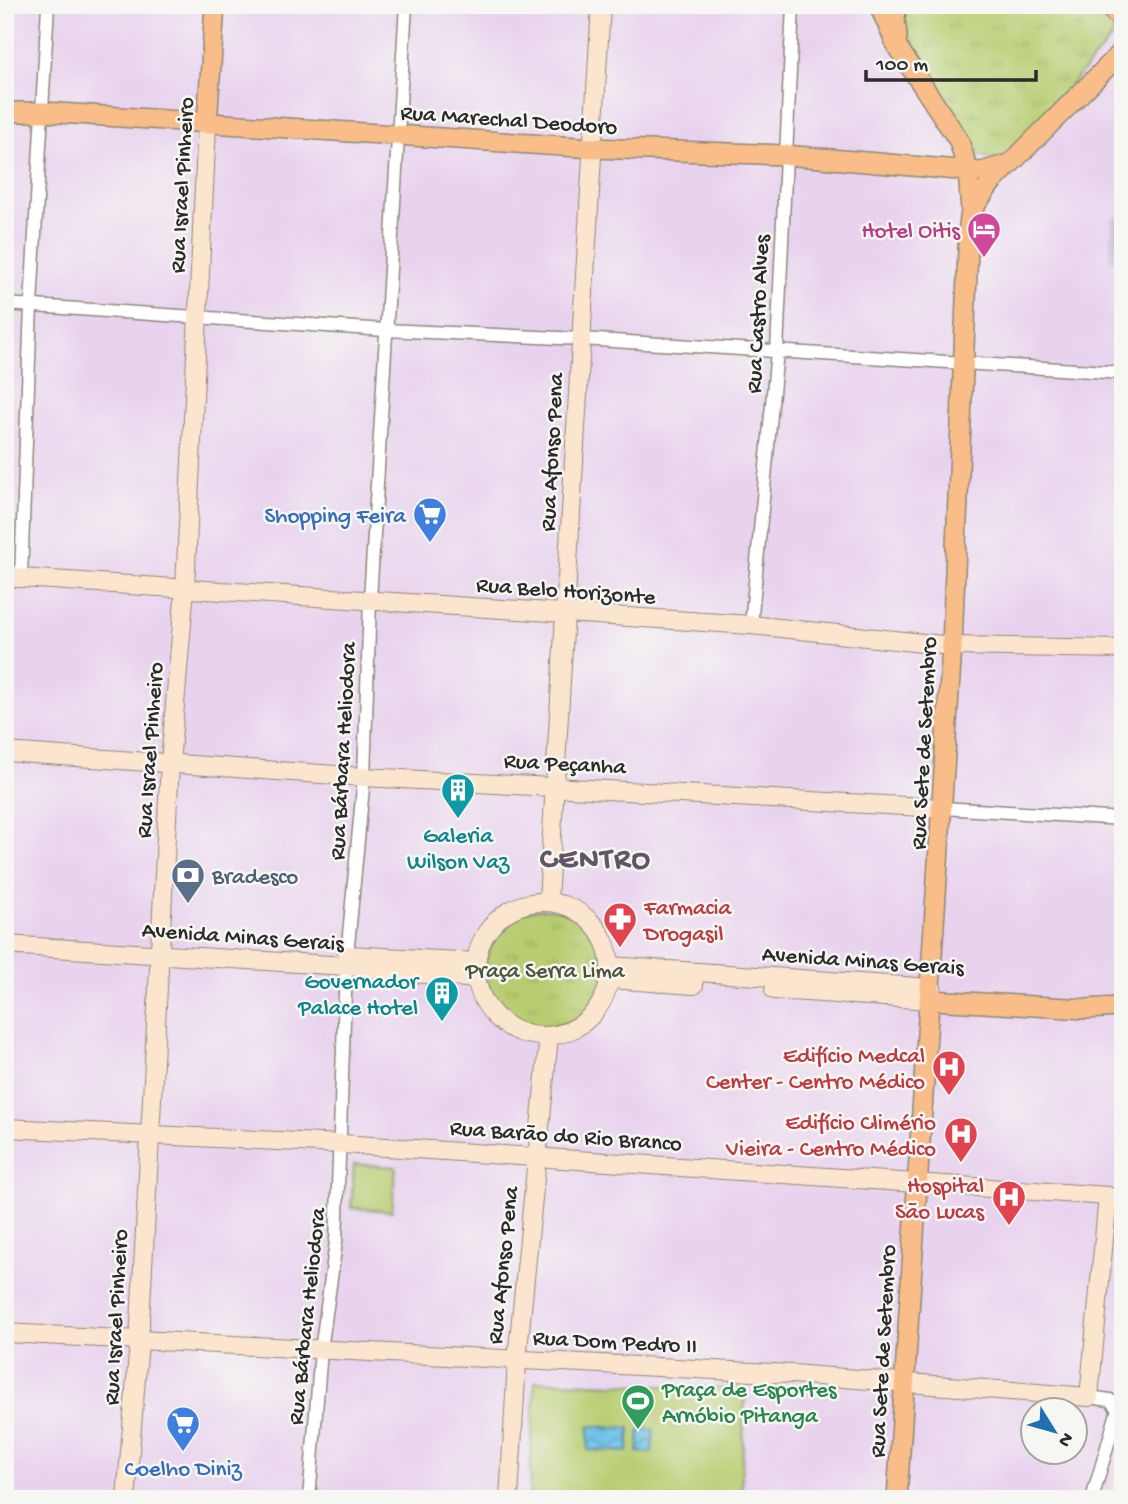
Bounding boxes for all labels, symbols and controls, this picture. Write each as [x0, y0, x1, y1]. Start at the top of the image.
scale bar [866, 38, 1035, 82]
text: 100 m [875, 54, 928, 79]
street label: Rua Israel Pinheiro [165, 96, 202, 274]
street label: Rua Marechal Deodoro [399, 100, 618, 143]
hotel icon: Hotel Oitis [965, 210, 1003, 259]
place label: Hotel Oitis [861, 219, 961, 246]
street label: Rua Castro Alves [742, 234, 777, 394]
street label: Rua Afonso Pena [536, 371, 571, 532]
supermarket icon: Shopping Feira [411, 495, 449, 544]
place label: Shopping Feira [264, 504, 407, 531]
street label: Rua Belo Horizonte [475, 573, 657, 612]
street label: Rua Sete de Setembro [906, 636, 945, 850]
street label: Rua Bárbara Heliodora [325, 640, 364, 861]
street label: Rua Israel Pinheiro [132, 661, 171, 839]
street label: Rua Peçanha [503, 749, 628, 782]
building icon: Galeria Wilson Vaz [439, 771, 477, 820]
place label: Galeria Wilson Vaz [407, 824, 510, 877]
district label: CENTRO [540, 844, 652, 879]
bank icon: Bradesco [169, 856, 207, 905]
place label: Bradesco [211, 865, 298, 892]
place label: Farmacia Drogasil [642, 896, 733, 949]
pharmacy icon: Farmacia Drogasil [601, 900, 639, 949]
street label: Avenida Minas Gerais [141, 918, 345, 959]
street label: Avenida Minas Gerais [761, 942, 965, 983]
park label: Praça Serra Lima [464, 959, 626, 986]
place label: Governador Palace Hotel [297, 970, 420, 1023]
building icon: Governador Palace Hotel [423, 974, 461, 1023]
place label: Edifício Medcal Center - Centro Médico [706, 1044, 925, 1097]
hospital icon: Edifício Medcal Center - Centro Médico [930, 1048, 968, 1097]
place label: Edifício Climério Vieira - Centro Médico [725, 1111, 936, 1164]
hospital icon: Edifício Climério Vieira - Centro Médico [942, 1115, 980, 1164]
street label: Rua Barão do Rio Branco [449, 1116, 683, 1159]
place label: Hospital São Lucas [895, 1174, 985, 1227]
hospital icon: Hospital São Lucas [990, 1178, 1028, 1227]
street label: Rua Afonso Pena [483, 1184, 526, 1346]
street label: Rua Bárbara Heliodora [284, 1205, 333, 1426]
street label: Rua Israel Pinheiro [99, 1228, 136, 1406]
street label: Rua Sete de Setembro [865, 1244, 904, 1458]
street label: Rua Dom Pedro II [532, 1326, 698, 1361]
place label: Praça de Esportes Arnóbio Pitanga [661, 1378, 837, 1431]
sports icon: Praça de Esportes Arnóbio Pitanga [619, 1382, 657, 1431]
north arrow [1020, 1396, 1090, 1466]
supermarket icon: Coelho Diniz [164, 1404, 202, 1453]
text: N [1052, 1427, 1078, 1451]
place label: Coelho Diniz [124, 1457, 242, 1484]

